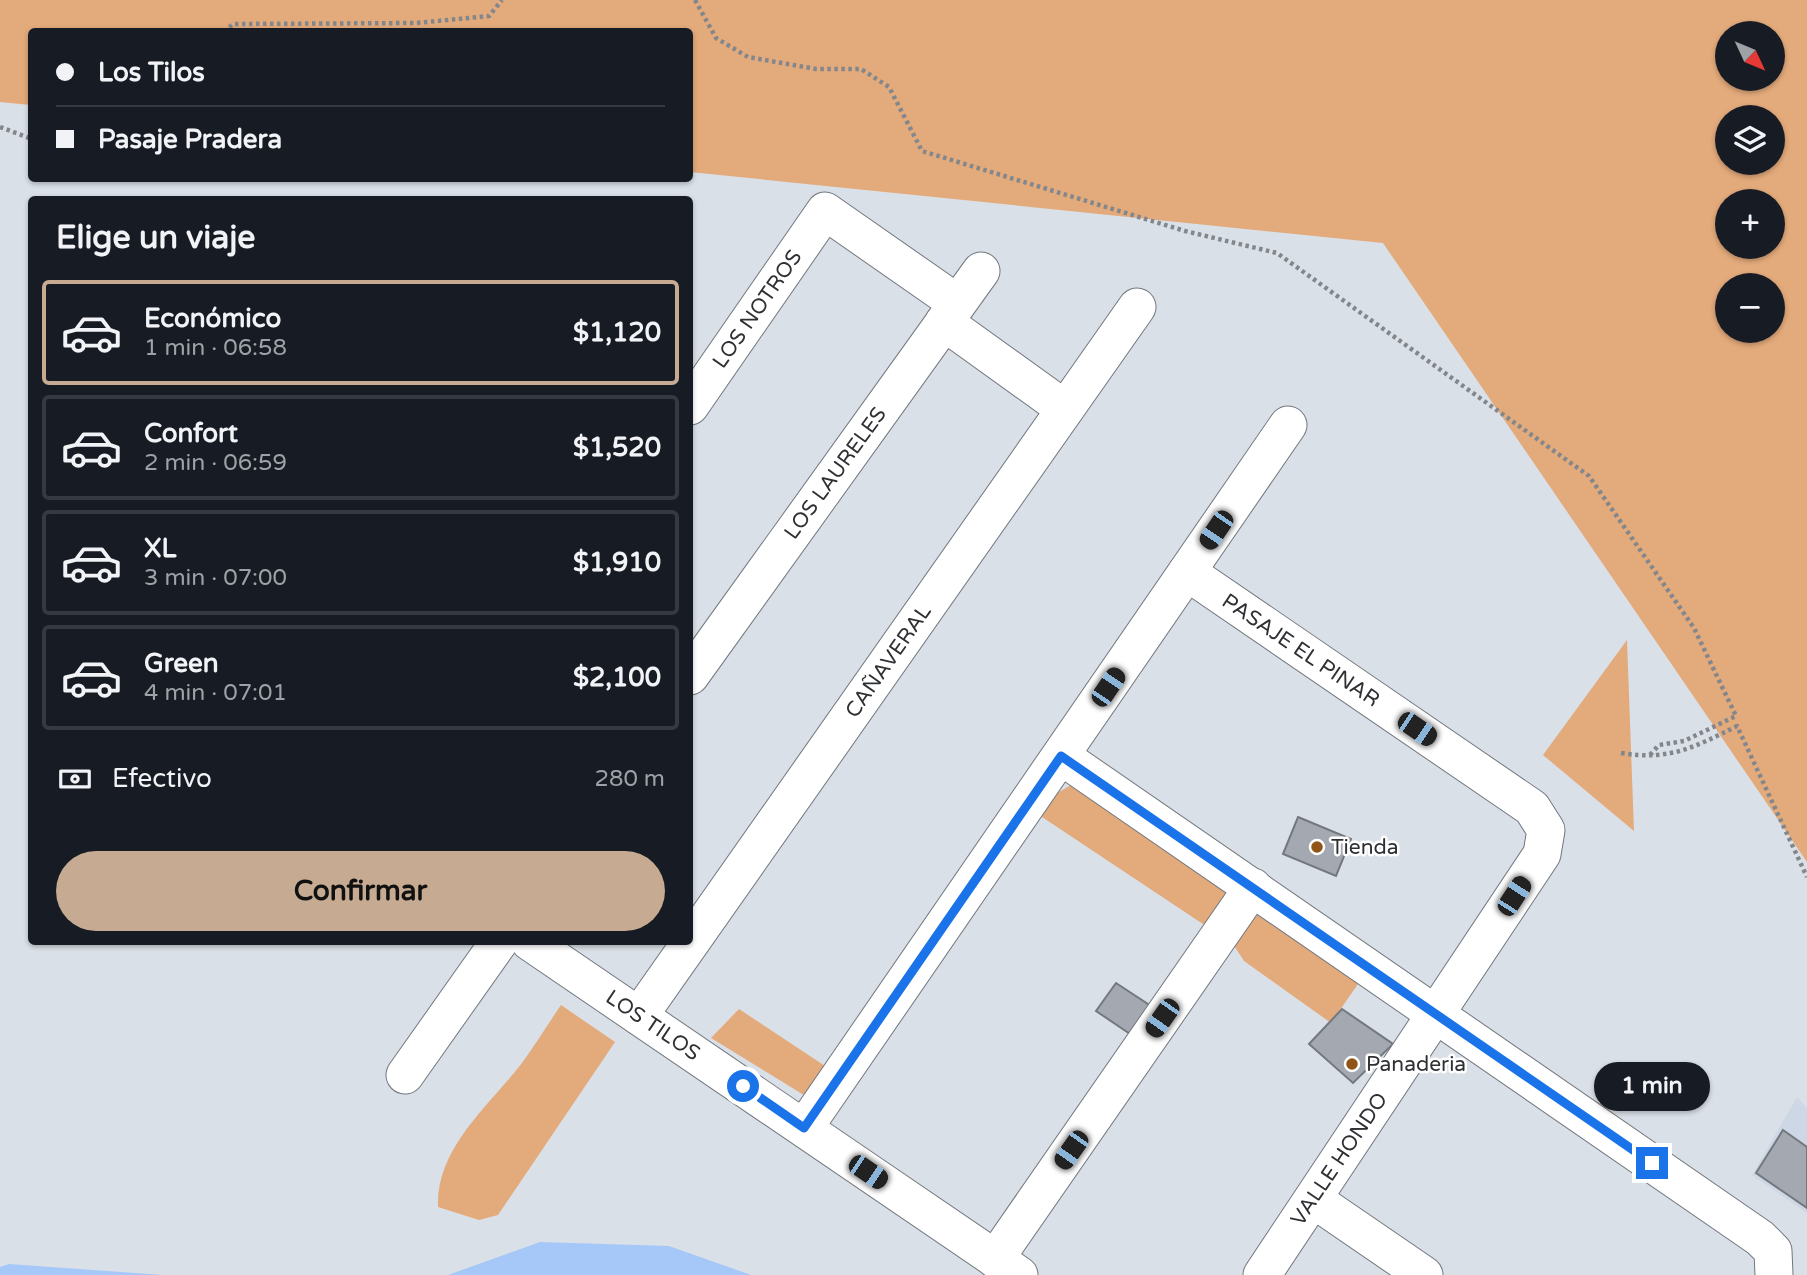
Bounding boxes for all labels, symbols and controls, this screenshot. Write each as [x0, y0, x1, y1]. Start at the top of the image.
north arrow [1715, 21, 1785, 91]
map controls [1715, 21, 1785, 343]
text: Los Tilos [98, 57, 205, 88]
button: layers [1715, 105, 1785, 175]
text: Pasaje Pradera [98, 124, 282, 155]
button: + [1715, 189, 1785, 259]
text: Elige un viaje [56, 219, 255, 257]
street label: LOS NOTROS [707, 245, 807, 373]
button: − [1715, 273, 1785, 343]
icon: car [60, 301, 123, 364]
text: Económico [144, 303, 281, 334]
text: $1,120 [573, 317, 661, 348]
text: 1 min · 06:58 [144, 334, 287, 362]
street label: LOS LAURELES [779, 402, 892, 544]
icon: car [60, 416, 123, 479]
text: Confort [144, 418, 238, 449]
text: $1,520 [573, 432, 661, 463]
text: 2 min · 06:59 [144, 449, 287, 477]
car [1196, 507, 1237, 553]
icon: car [60, 531, 123, 594]
text: XL [144, 533, 176, 564]
text: $1,910 [573, 547, 661, 578]
text: 3 min · 07:00 [144, 564, 287, 592]
street label: PASAJE EL PINAR [1217, 588, 1384, 712]
street label: CAÑAVERAL [840, 600, 937, 723]
icon: car [60, 646, 123, 709]
text: Green [144, 648, 219, 679]
text: $2,100 [573, 662, 661, 693]
car [1088, 664, 1129, 710]
text: 4 min · 07:01 [144, 679, 287, 707]
car [1394, 709, 1441, 749]
icon: cash [56, 760, 94, 798]
text: Efectivo [112, 763, 212, 794]
text: 280 m [595, 765, 665, 793]
place label: Tienda [1331, 835, 1399, 860]
marker: Tienda [1309, 839, 1325, 855]
button: Confirmar [56, 851, 665, 931]
car [1494, 873, 1535, 919]
street label: LOS TILOS [601, 985, 705, 1066]
car [1142, 995, 1183, 1041]
place label: Panaderia [1366, 1052, 1466, 1077]
marker: Panaderia [1344, 1056, 1360, 1072]
callout: 1 min [1594, 1062, 1710, 1110]
route start [727, 1070, 759, 1102]
text: 1 min [1621, 1072, 1683, 1100]
street label: VALLE HONDO [1286, 1088, 1393, 1231]
car [1051, 1127, 1092, 1173]
route end [1636, 1147, 1668, 1179]
car [845, 1152, 892, 1192]

